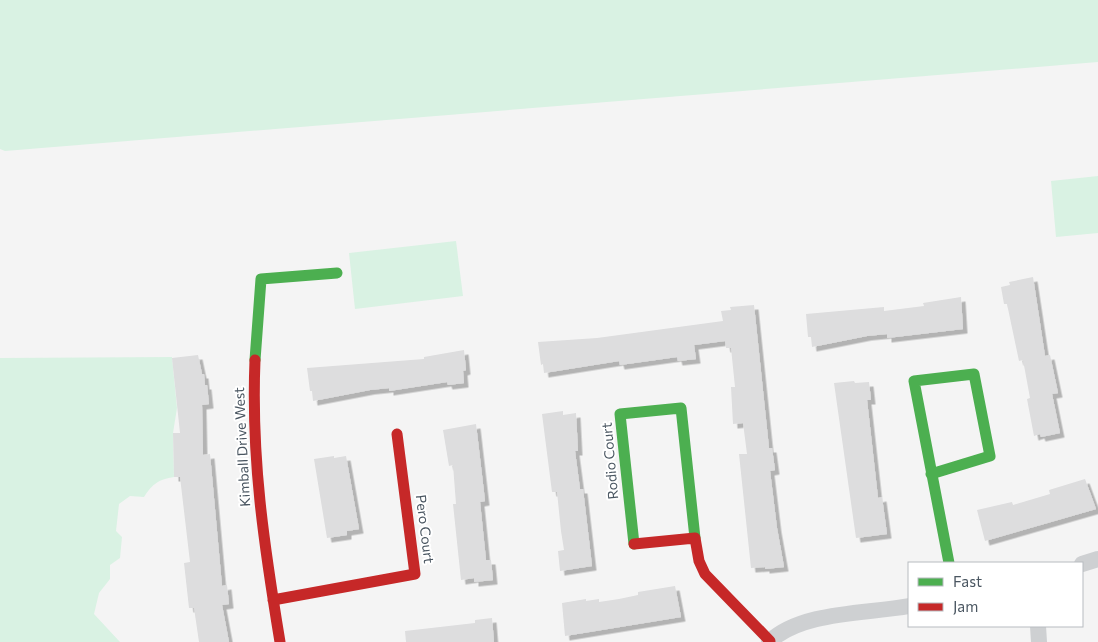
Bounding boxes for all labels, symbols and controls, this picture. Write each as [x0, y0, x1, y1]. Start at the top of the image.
street label: Kimball Drive West [230, 386, 253, 507]
street label: Rodio Court [598, 422, 621, 500]
street label: Pero Court [413, 493, 438, 565]
legend [908, 562, 1083, 627]
text: Fast [953, 572, 982, 590]
text: Jam [953, 597, 978, 615]

